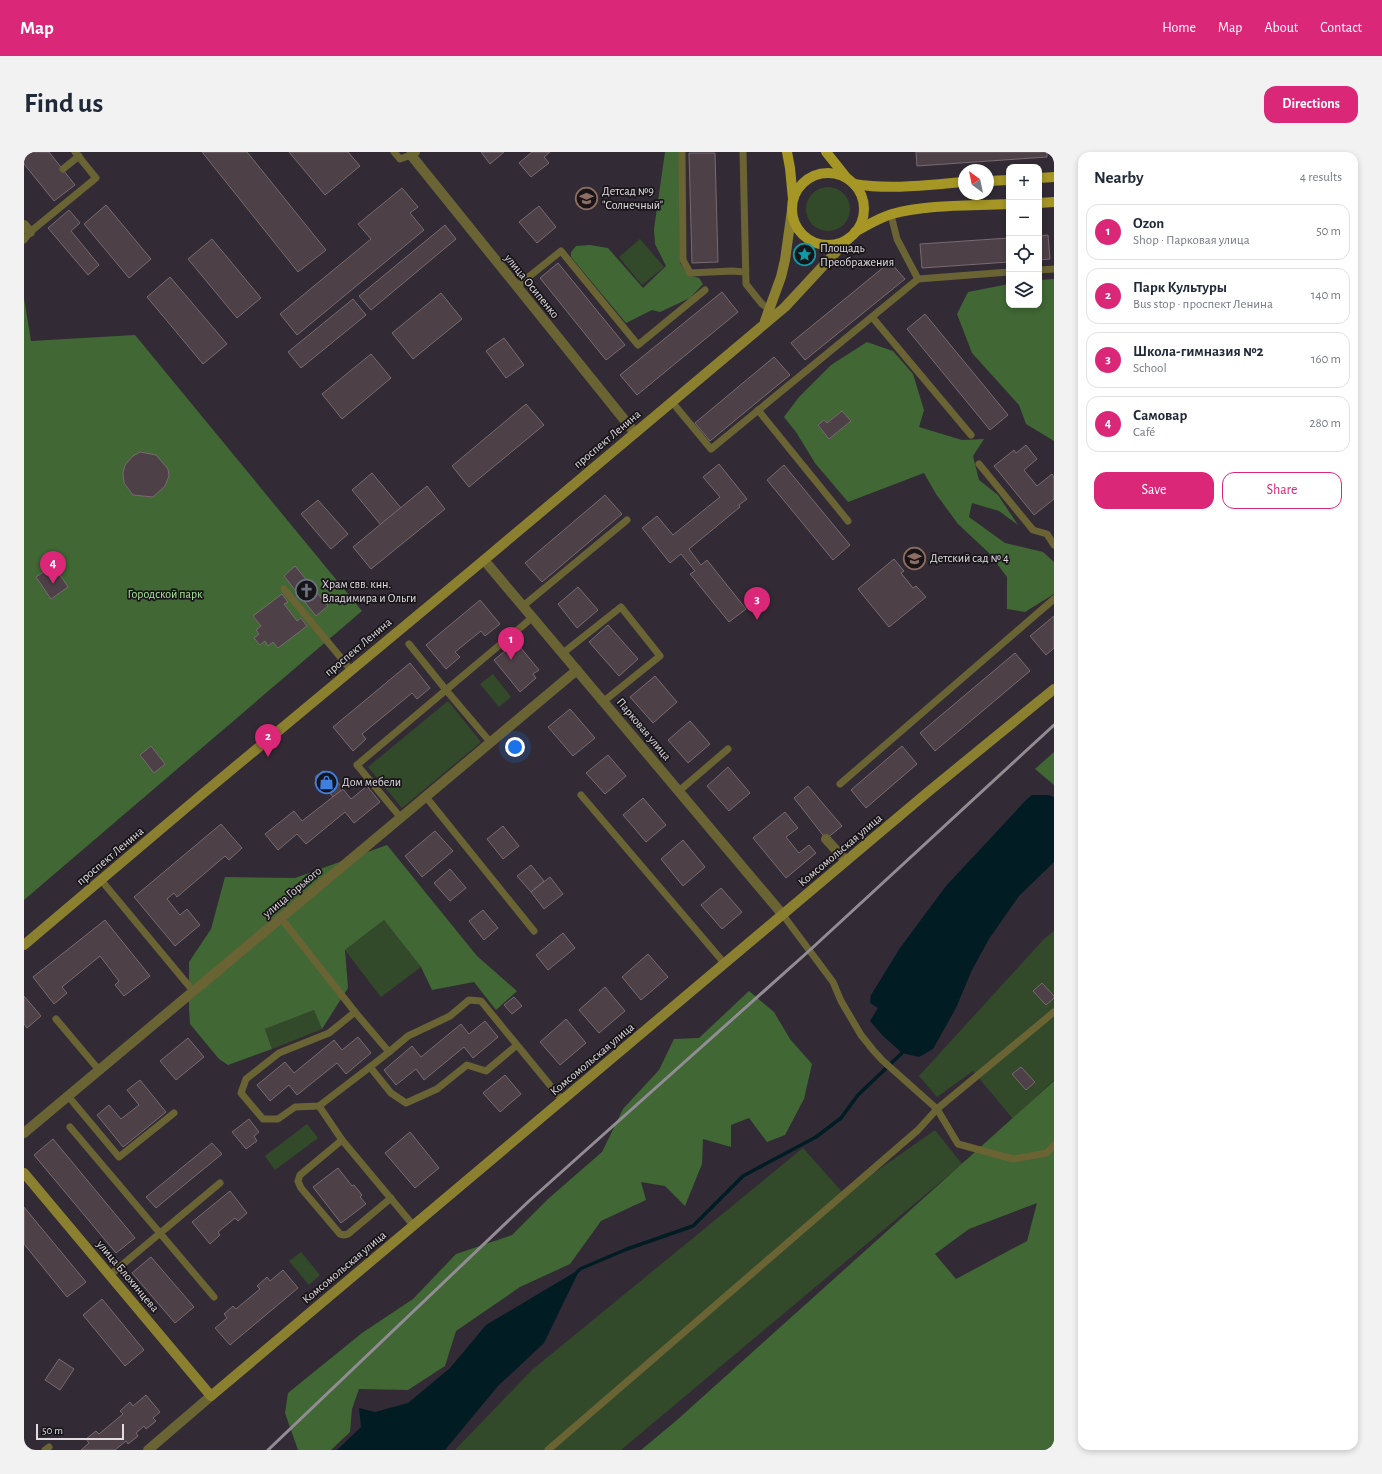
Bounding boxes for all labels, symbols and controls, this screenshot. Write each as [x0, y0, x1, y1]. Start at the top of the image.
text: Map [20, 19, 54, 38]
text: Home [1162, 21, 1196, 35]
text: Map [1218, 21, 1242, 35]
text: About [1264, 21, 1298, 35]
text: Contact [1320, 21, 1362, 35]
button: Directions [1264, 86, 1358, 123]
text: Find us [24, 90, 103, 118]
north arrow [958, 164, 994, 200]
map controls [1006, 164, 1042, 308]
button: + [1006, 164, 1042, 200]
text: Nearby [1094, 169, 1144, 186]
text: 4 results [1300, 171, 1342, 184]
school or university icon: Детсад №9 "Солнечный" [574, 185, 600, 211]
place label: Детсад №9 "Солнечный" [602, 185, 663, 211]
button: − [1006, 200, 1042, 236]
text: Ozon [1133, 216, 1164, 231]
text: 1 [1106, 225, 1110, 238]
text: 50 m [1316, 225, 1341, 238]
text: Shop · Парковая улица [1133, 234, 1250, 247]
button: locate [1006, 236, 1042, 272]
place icon: Площадь Преображения [791, 242, 817, 268]
place label: Площадь Преображения [820, 242, 894, 268]
street label: улица Осипенко [501, 251, 562, 321]
button: layers [1006, 272, 1042, 308]
text: Парк Культуры [1133, 280, 1227, 295]
text: 2 [1105, 289, 1111, 302]
text: 140 m [1311, 289, 1341, 302]
text: Bus stop · проспект Ленина [1133, 298, 1273, 311]
text: Школа-гимназия №2 [1133, 344, 1264, 359]
text: 3 [1105, 353, 1111, 366]
text: 160 m [1311, 353, 1341, 366]
text: School [1133, 362, 1167, 375]
street label: проспект Ленина [571, 407, 643, 470]
text: Самовар [1133, 408, 1187, 423]
text: 4 [1105, 417, 1111, 430]
text: 280 m [1310, 417, 1341, 430]
text: Café [1133, 426, 1155, 439]
button: Save [1094, 472, 1214, 509]
button: Share [1222, 472, 1342, 509]
school or university icon: Детский сад № 4 [901, 545, 927, 571]
pin: 4 [40, 551, 66, 584]
place label: Детский сад № 4 [930, 552, 1009, 564]
church icon: Храм свв. кнн. Владимира и Ольги [293, 578, 319, 604]
place label: Храм свв. кнн. Владимира и Ольги [322, 578, 416, 604]
pin: 3 [744, 587, 770, 620]
park label: Городской парк [128, 588, 203, 600]
street label: проспект Ленина [322, 615, 394, 678]
pin: 1 [498, 627, 524, 660]
street label: Парковая улица [614, 696, 674, 763]
pin: 2 [255, 724, 281, 757]
your location [505, 737, 525, 757]
shop icon: Дом мебели [313, 769, 339, 795]
place label: Дом мебели [342, 776, 401, 788]
street label: Комсомольская улица [796, 811, 885, 889]
street label: проспект Ленина [74, 824, 146, 887]
street label: улица Горького [260, 864, 324, 921]
street label: Комсомольская улица [548, 1020, 637, 1098]
street label: Комсомольская улица [300, 1228, 389, 1306]
street label: улица Блохинцева [93, 1237, 162, 1315]
scale bar [36, 1422, 124, 1441]
text: 50 m [42, 1425, 63, 1436]

